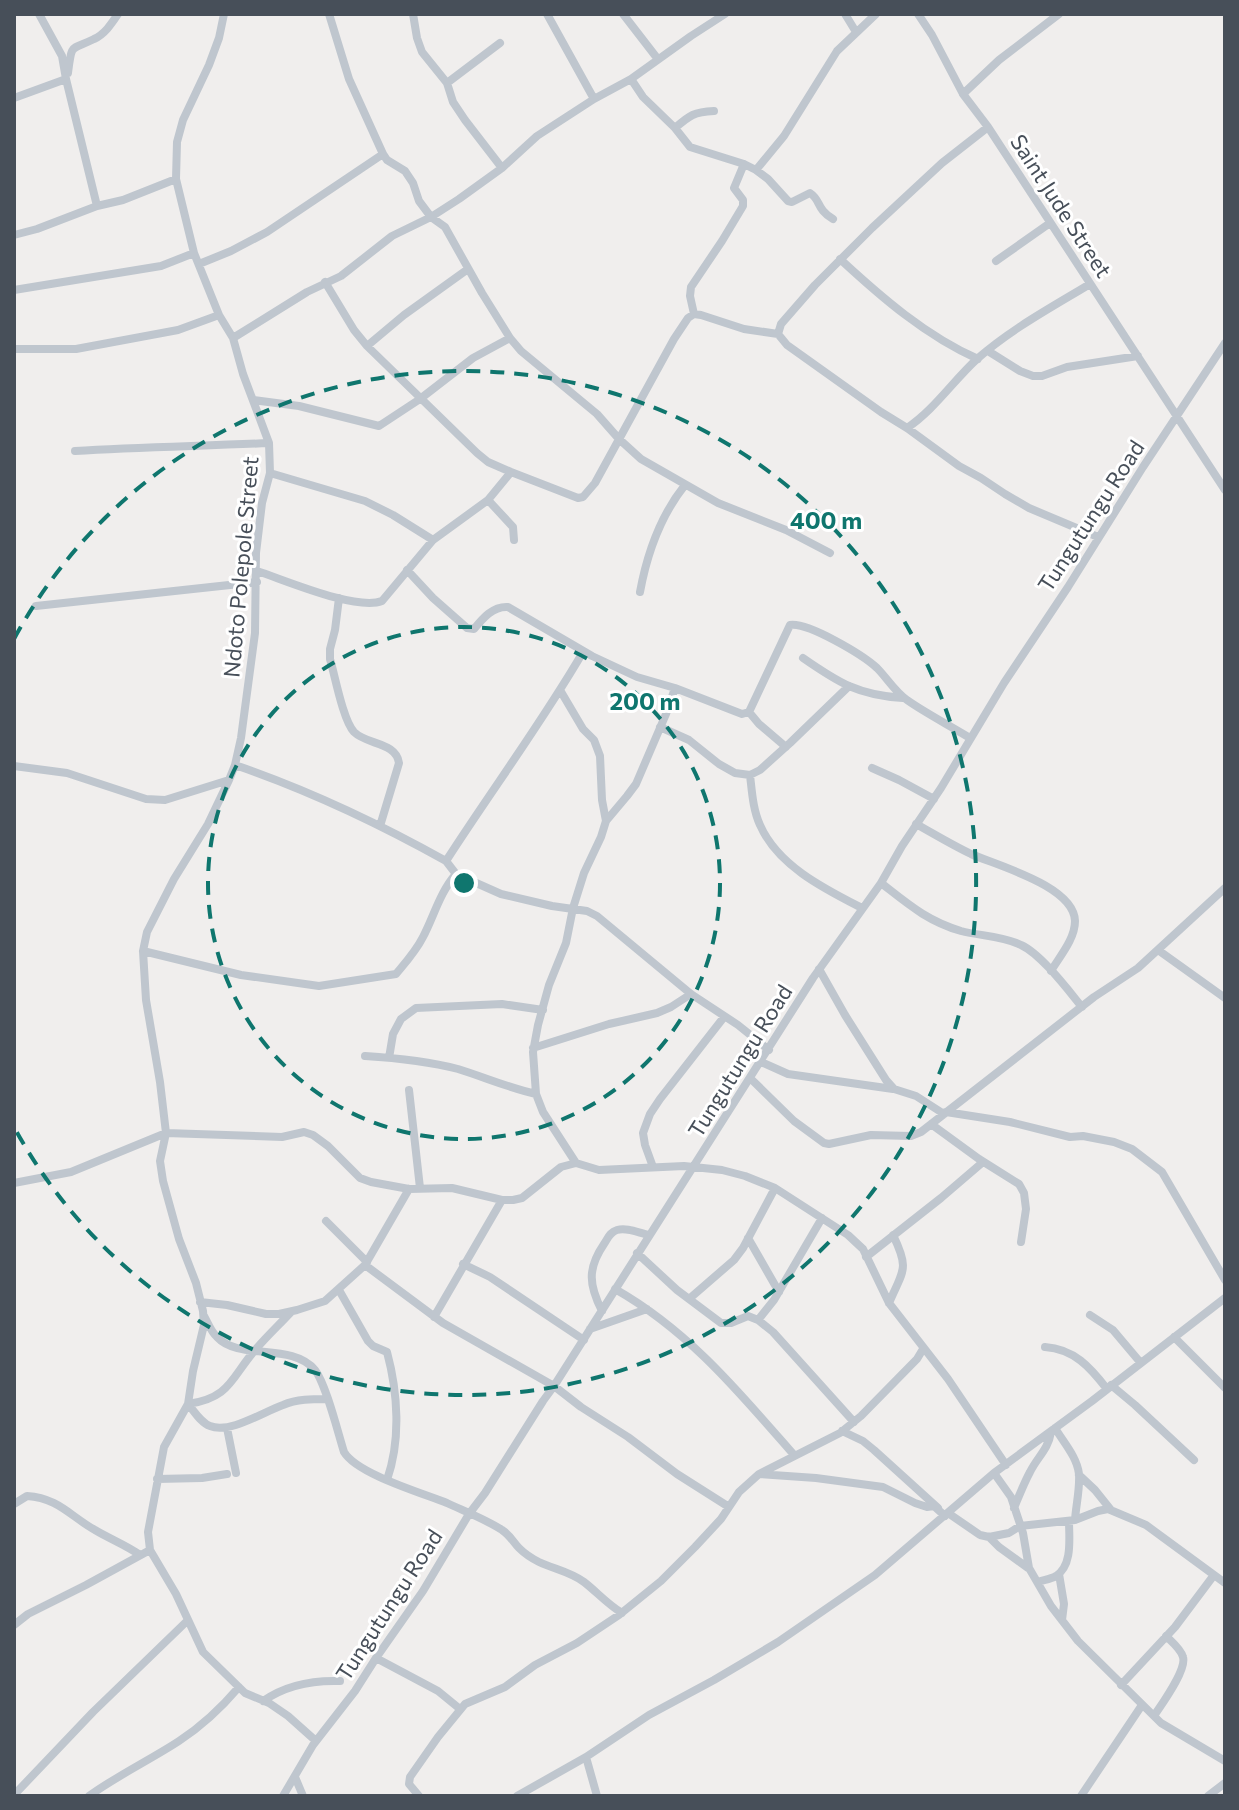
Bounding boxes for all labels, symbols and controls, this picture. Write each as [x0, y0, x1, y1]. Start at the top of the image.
street label: Saint Jude Street [1005, 129, 1118, 282]
street label: Tungutungu Road [1032, 435, 1150, 597]
street label: Ndoto Polepole Street [217, 455, 264, 679]
text: 400 m [790, 505, 862, 534]
text: 200 m [610, 686, 680, 715]
centre of rings [450, 869, 478, 897]
street label: Tungutungu Road [682, 979, 797, 1142]
street label: Tungutungu Road [330, 1524, 448, 1686]

